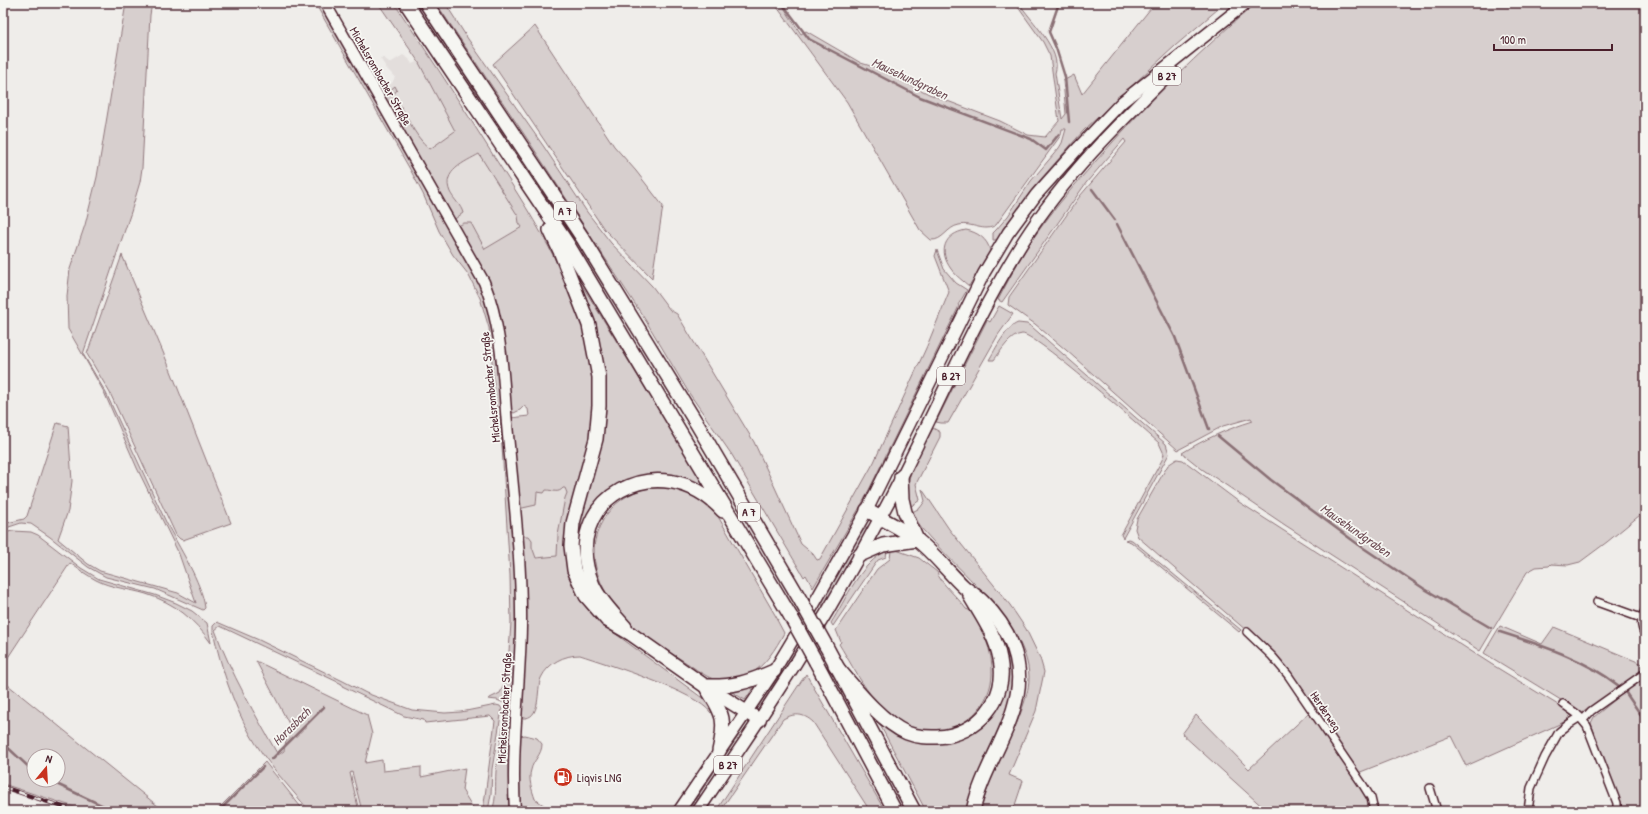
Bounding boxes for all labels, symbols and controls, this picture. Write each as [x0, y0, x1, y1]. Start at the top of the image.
street label: Michelsrombacher Straße [346, 24, 416, 129]
scale bar [1494, 26, 1612, 52]
text: 100 m [1500, 31, 1526, 48]
water label: Mausehundgraben [869, 52, 952, 105]
road number: B 27 [1153, 67, 1181, 85]
road number: A 7 [554, 202, 576, 220]
street label: Michelsrombacher Straße [476, 331, 504, 443]
road number: B 27 [937, 367, 965, 385]
water label: Mausehundgraben [1317, 499, 1396, 562]
road number: A 7 [738, 503, 760, 521]
street label: Michelsrombacher Straße [493, 652, 515, 764]
street label: Herderweg [1306, 688, 1346, 734]
water label: Horasbach [268, 702, 315, 749]
north arrow [26, 748, 66, 788]
text: N [44, 751, 54, 766]
road number: B 27 [714, 756, 742, 774]
fuel station icon: Liqvis LNG [552, 766, 574, 788]
place label: Liqvis LNG [577, 769, 621, 786]

